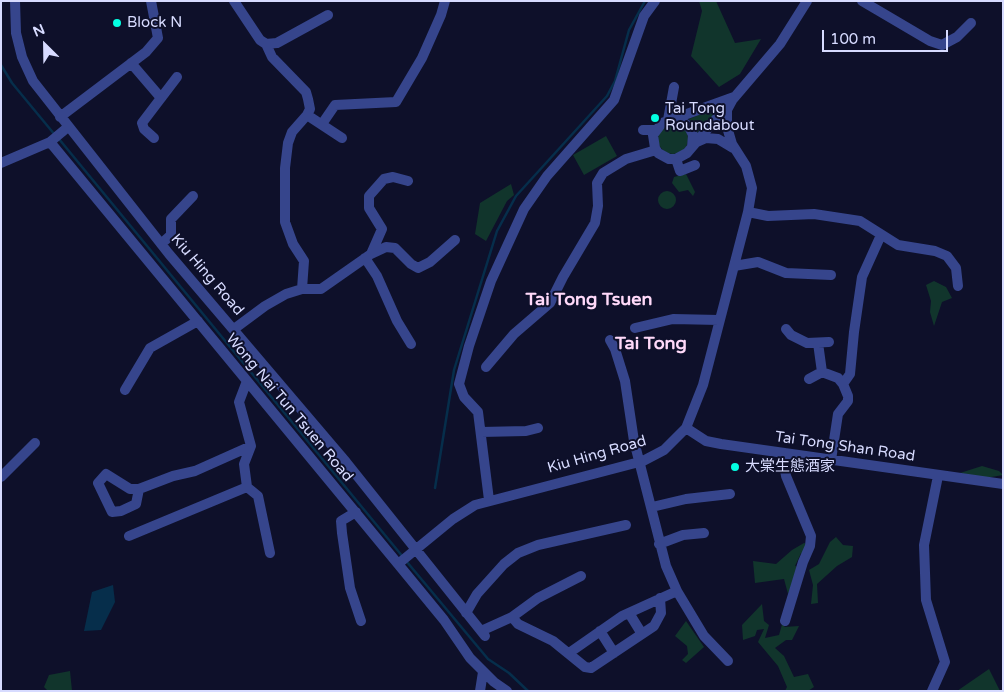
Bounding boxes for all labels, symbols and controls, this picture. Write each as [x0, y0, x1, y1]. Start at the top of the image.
place label: Block N [127, 14, 182, 32]
marker: Block N [111, 17, 123, 29]
north arrow [20, 20, 70, 70]
scale bar [824, 20, 950, 52]
text: N [30, 21, 47, 41]
text: 100 m [830, 30, 876, 48]
place label: Tai Tong Roundabout [665, 100, 754, 135]
marker: Tai Tong Roundabout [649, 112, 661, 124]
street label: Kiu Hing Road [167, 231, 247, 319]
district label: Tai Tong Tsuen [526, 289, 652, 311]
street label: Wong Nai Tun Tsuen Road [222, 330, 356, 486]
district label: Tai Tong [615, 333, 687, 355]
street label: Tai Tong Shan Road [774, 428, 916, 466]
street label: Kiu Hing Road [546, 432, 648, 478]
place label: 大棠生態酒家 [745, 458, 835, 476]
marker: 大棠生態酒家 [729, 461, 741, 473]

